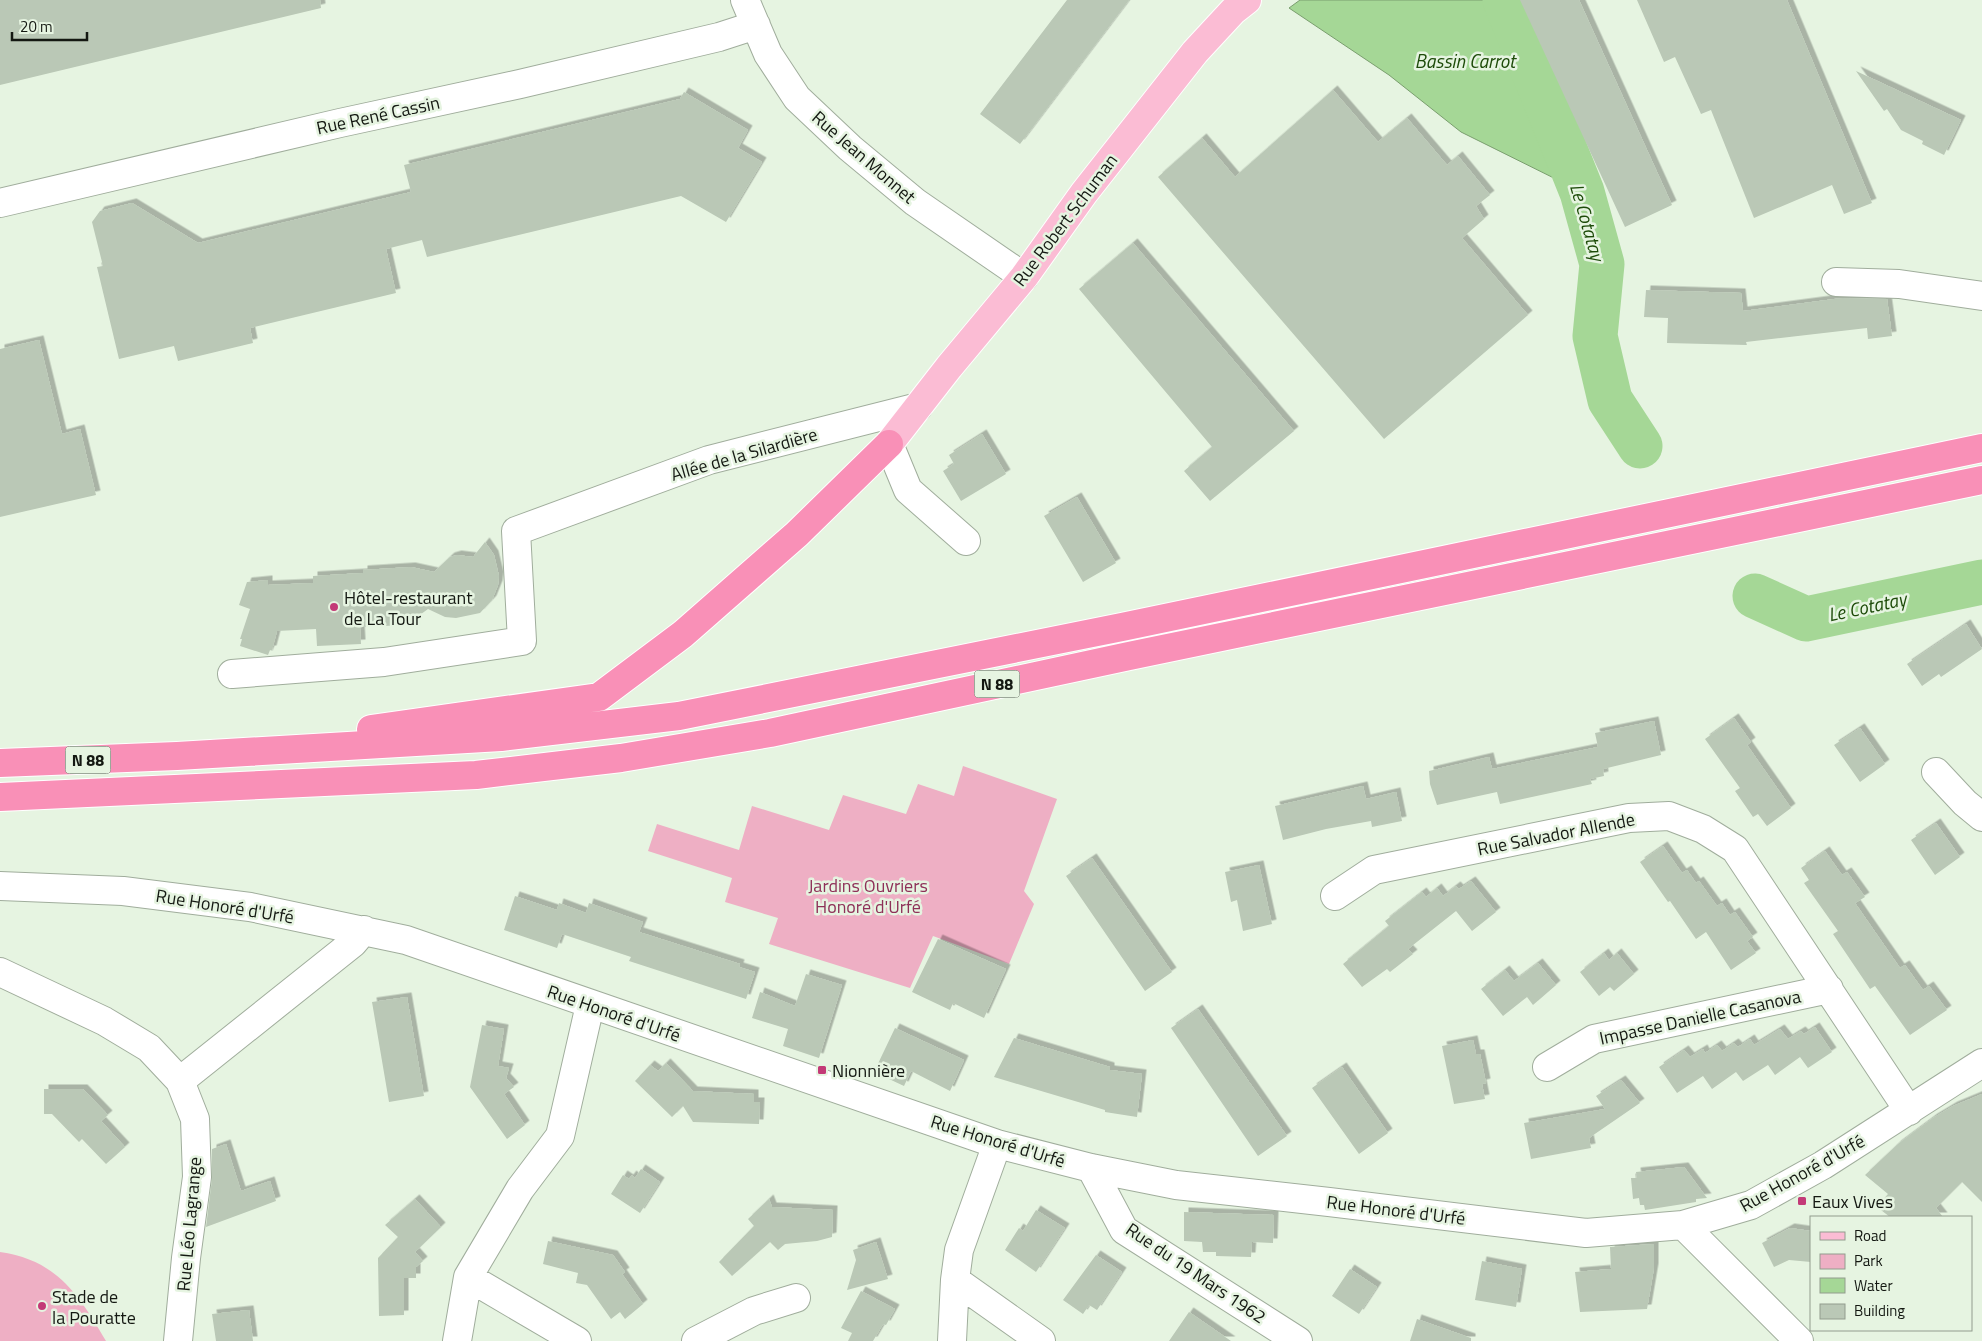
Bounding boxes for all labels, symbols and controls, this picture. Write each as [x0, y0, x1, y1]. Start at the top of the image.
scale bar [12, 10, 88, 42]
text: 20 m [20, 15, 53, 38]
water label: Bassin Carrot [1415, 46, 1517, 75]
street label: Rue René Cassin [314, 89, 442, 141]
street label: Rue Jean Monnet [806, 104, 922, 210]
street label: Rue Robert Schuman [1006, 148, 1124, 292]
water label: Le Cotatay [1563, 180, 1614, 266]
street label: Allée de la Silardière [667, 420, 821, 488]
water label: Le Cotatay [1825, 583, 1911, 628]
place label: Hôtel-restaurant de La Tour [344, 584, 473, 632]
marker: Hôtel-restaurant de La Tour [328, 601, 340, 613]
road number: N 88 [974, 671, 1020, 698]
road number: N 88 [66, 746, 110, 774]
street label: Rue Salvador Allende [1475, 806, 1637, 862]
park label: Jardins Ouvriers Honoré d'Urfé [808, 872, 928, 920]
street label: Rue Honoré d'Urfé [154, 882, 296, 930]
street label: Rue Honoré d'Urfé [544, 978, 684, 1048]
street label: Impasse Danielle Casanova [1597, 982, 1803, 1052]
place label: Nionnière [832, 1057, 905, 1084]
marker: Nionnière [816, 1064, 828, 1076]
street label: Rue Honoré d'Urfé [927, 1108, 1069, 1174]
street label: Rue Honoré d'Urfé [1734, 1127, 1870, 1219]
street label: Rue Léo Lagrange [170, 1156, 208, 1292]
street label: Rue Honoré d'Urfé [1325, 1188, 1467, 1232]
place label: Eaux Vives [1812, 1188, 1893, 1215]
marker: Eaux Vives [1796, 1195, 1808, 1207]
street label: Rue du 19 Mars 1962 [1121, 1216, 1271, 1330]
legend [1810, 1216, 1972, 1331]
text: Road [1854, 1224, 1886, 1247]
text: Park [1854, 1249, 1883, 1272]
text: Water [1854, 1274, 1893, 1297]
place label: Stade de la Pouratte [52, 1283, 136, 1331]
text: Building [1854, 1299, 1905, 1322]
marker: Stade de la Pouratte [36, 1300, 48, 1312]

